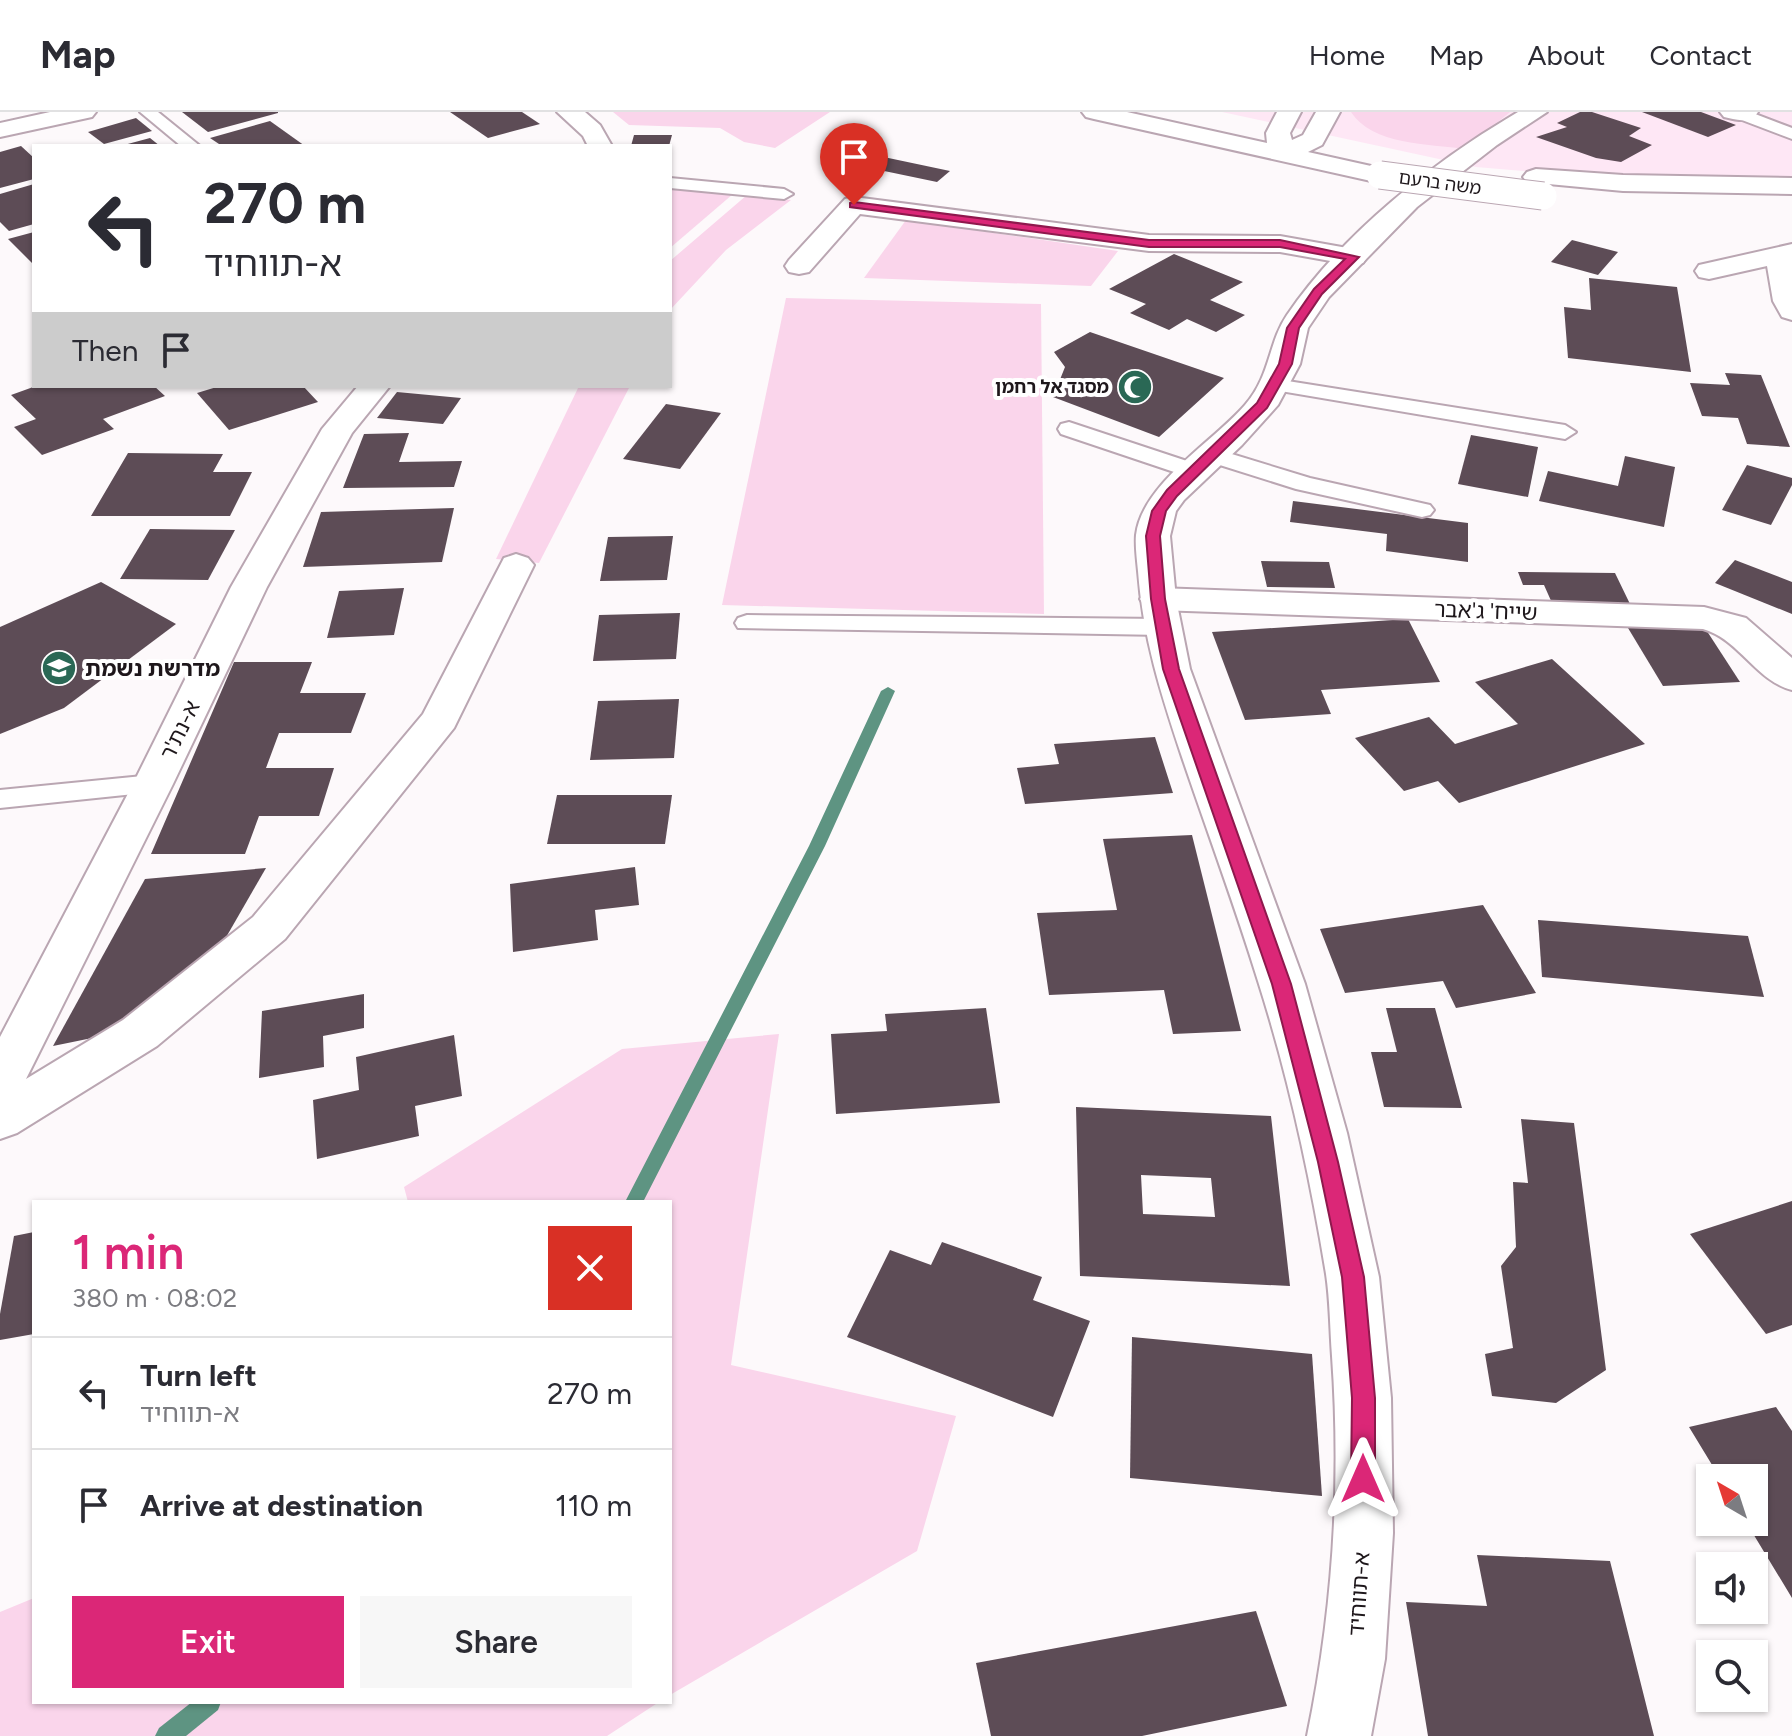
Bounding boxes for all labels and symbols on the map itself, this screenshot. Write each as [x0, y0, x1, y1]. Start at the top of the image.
pin [820, 123, 888, 205]
street label: משה ברעם [1397, 166, 1483, 200]
mosque icon: מסגד אל רחמן [1116, 368, 1154, 406]
place label: מסגד אל רחמן [995, 376, 1109, 398]
street label: שייח' ג'אבר [1434, 596, 1538, 626]
school or university icon: מדרשת נשמת [40, 649, 78, 687]
place label: מדרשת נשמת [85, 655, 220, 682]
street label: א-נת'ר [154, 696, 206, 764]
position arrow [1321, 1437, 1405, 1521]
north arrow [1696, 1464, 1768, 1536]
street label: א-תווחיד [1343, 1551, 1375, 1637]

